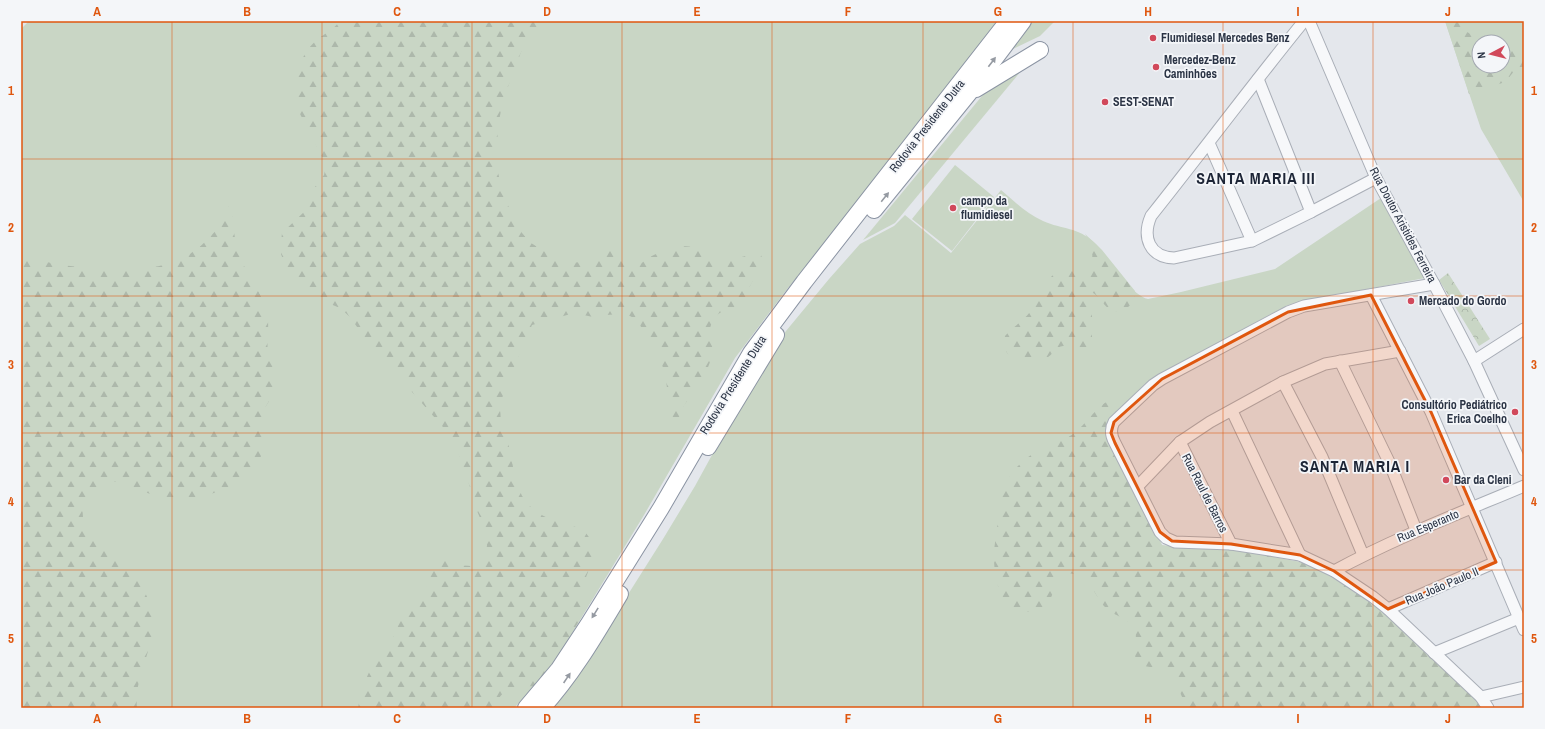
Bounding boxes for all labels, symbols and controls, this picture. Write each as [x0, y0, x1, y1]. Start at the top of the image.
text: A [93, 3, 101, 20]
text: B [243, 3, 251, 20]
text: C [393, 3, 401, 20]
text: D [543, 3, 551, 20]
text: E [693, 3, 701, 20]
text: F [845, 3, 852, 20]
text: G [994, 3, 1002, 20]
text: H [1144, 3, 1152, 20]
text: I [1297, 3, 1300, 20]
text: J [1445, 3, 1451, 20]
place label: Flumidiesel Mercedes Benz [1161, 30, 1290, 46]
marker: Flumidiesel Mercedes Benz [1148, 33, 1158, 43]
north arrow [1471, 34, 1511, 74]
text: N [1474, 51, 1488, 59]
place label: Mercedez-Benz Caminhões [1164, 52, 1236, 82]
one-way arrow [988, 57, 996, 67]
marker: Mercedez-Benz Caminhões [1151, 62, 1161, 72]
street label: Rodovia Presidente Dutra [886, 76, 969, 176]
text: 1 [8, 82, 14, 99]
text: 1 [1531, 82, 1537, 99]
place label: SEST-SENAT [1113, 94, 1174, 110]
marker: SEST-SENAT [1100, 97, 1110, 107]
street label: Rua Doutor Aristides Ferreira [1366, 164, 1440, 286]
district label: SANTA MARIA III [1196, 167, 1316, 189]
one-way arrow [881, 191, 890, 202]
place label: campo da flumidiesel [961, 193, 1013, 223]
marker: campo da flumidiesel [948, 203, 958, 213]
text: 2 [8, 219, 14, 236]
text: 2 [1531, 219, 1537, 236]
place label: Mercado do Gordo [1419, 293, 1506, 309]
marker: Mercado do Gordo [1406, 296, 1416, 306]
street label: Rodovia Presidente Dutra [696, 332, 770, 437]
text: 3 [8, 356, 14, 373]
text: 3 [1531, 356, 1537, 373]
place label: Consultório Pediátrico Erica Coelho [1401, 397, 1507, 427]
marker: Consultório Pediátrico Erica Coelho [1510, 407, 1520, 417]
street label: Rua Raul de Barros [1178, 451, 1232, 535]
district label: SANTA MARIA I [1300, 455, 1410, 477]
place label: Bar da Cleni [1454, 472, 1512, 488]
marker: Bar da Cleni [1441, 475, 1451, 485]
text: 4 [8, 493, 14, 510]
text: 4 [1531, 493, 1537, 510]
street label: Rua Esperanto [1395, 506, 1461, 546]
street label: Rua João Paulo II [1403, 563, 1481, 609]
one-way arrow [592, 607, 599, 619]
text: 5 [8, 630, 14, 647]
text: 5 [1531, 630, 1537, 647]
one-way arrow [563, 673, 571, 683]
text: A [93, 710, 101, 727]
text: B [243, 710, 251, 727]
text: C [393, 710, 401, 727]
text: D [543, 710, 551, 727]
text: E [693, 710, 701, 727]
text: F [845, 710, 852, 727]
text: G [994, 710, 1002, 727]
text: H [1144, 710, 1152, 727]
text: I [1297, 710, 1300, 727]
text: J [1445, 710, 1451, 727]

